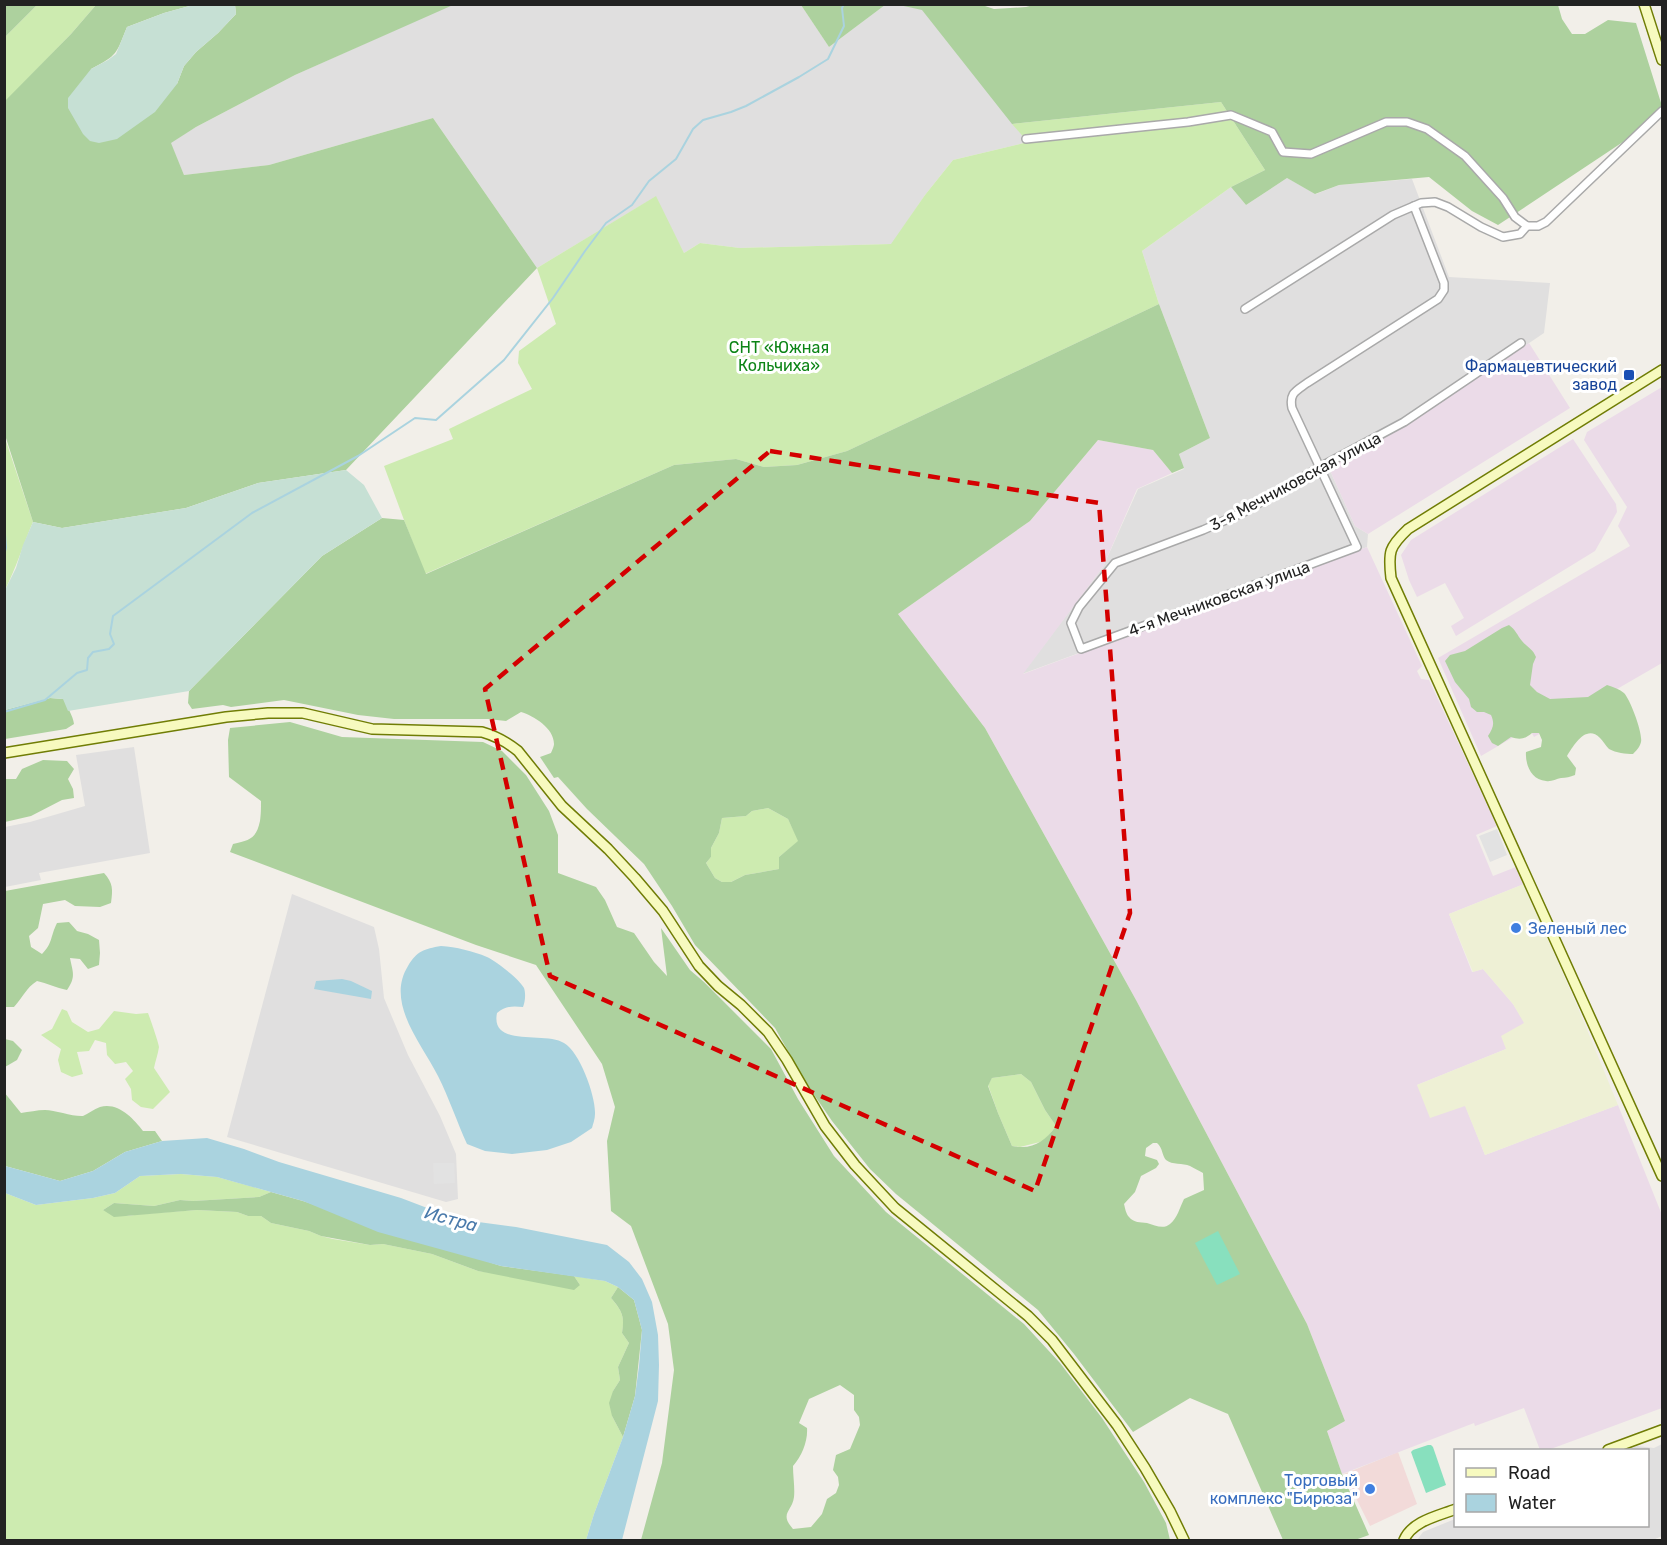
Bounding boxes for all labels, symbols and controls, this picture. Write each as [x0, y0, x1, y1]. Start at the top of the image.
park label: СНТ «Южная Кольчиха» [729, 338, 829, 375]
place label: Фармацевтический завод [1465, 357, 1617, 394]
marker: Фармацевтический завод [1622, 368, 1636, 382]
street label: 3-я Мечниковская улица [1206, 428, 1384, 535]
street label: 4-я Мечниковская улица [1126, 557, 1312, 640]
place label: Зеленый лес [1528, 919, 1627, 938]
marker: Зеленый лес [1509, 921, 1523, 935]
water label: Истра [422, 1201, 480, 1237]
legend [1454, 1449, 1649, 1527]
text: Road [1508, 1462, 1551, 1484]
place label: Торговый комплекс "Бирюза" [1210, 1471, 1358, 1508]
marker: Торговый комплекс "Бирюза" [1363, 1482, 1377, 1496]
text: Water [1508, 1492, 1556, 1514]

